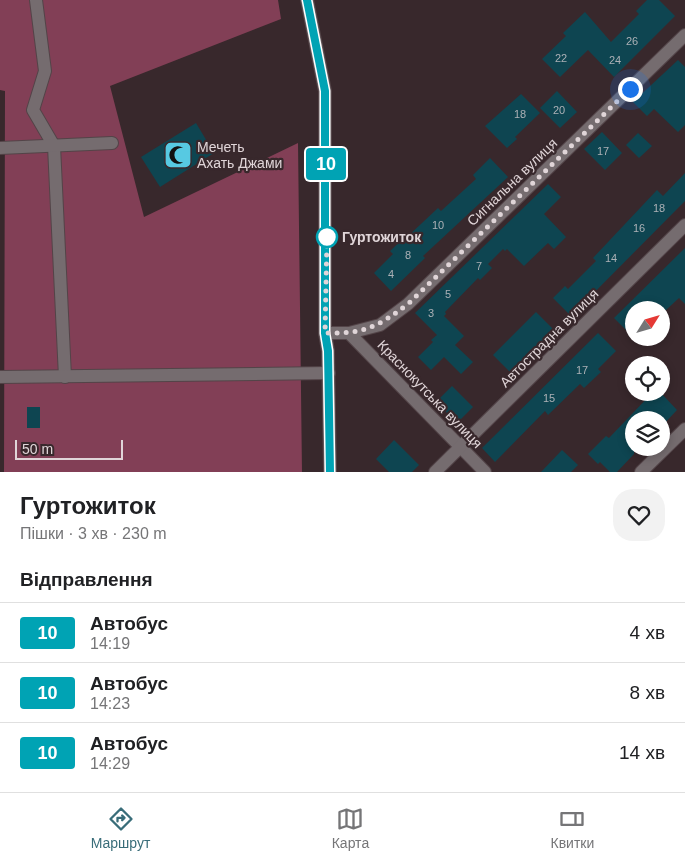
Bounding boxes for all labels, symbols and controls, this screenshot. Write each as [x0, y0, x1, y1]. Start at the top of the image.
house number: 26 [626, 35, 638, 47]
house number: 22 [555, 52, 567, 64]
house number: 24 [609, 54, 621, 66]
your location [618, 77, 643, 102]
house number: 20 [553, 104, 565, 116]
house number: 18 [514, 108, 526, 120]
street label: Сигнальна вулиця [464, 135, 560, 229]
place label: Мечеть Ахать Джами [197, 139, 282, 171]
mosque icon: Мечеть Ахать Джами [163, 140, 193, 170]
house number: 17 [597, 145, 609, 157]
line badge: 10 [304, 148, 348, 180]
text: 10 [316, 154, 336, 174]
house number: 18 [653, 202, 665, 214]
house number: 10 [432, 219, 444, 231]
house number: 16 [633, 222, 645, 234]
marker: Гуртожиток [316, 226, 338, 248]
place label: Гуртожиток [342, 229, 422, 245]
house number: 8 [405, 249, 411, 261]
house number: 14 [605, 252, 617, 264]
house number: 7 [476, 260, 482, 272]
house number: 4 [388, 268, 394, 280]
street label: Автострадна вулиця [497, 286, 601, 390]
house number: 5 [445, 288, 451, 300]
north arrow [625, 301, 670, 346]
map controls [625, 301, 670, 456]
house number: 3 [428, 307, 434, 319]
street label: Краснокутська вулиця [374, 337, 486, 451]
button: locate [625, 356, 670, 401]
house number: 17 [576, 364, 588, 376]
house number: 15 [543, 392, 555, 404]
button: layers [625, 411, 670, 456]
scale bar [15, 437, 122, 460]
text: 50 m [22, 441, 53, 457]
button: heart [613, 489, 665, 541]
text: Гуртожиток [20, 492, 156, 519]
text: Пішки · 3 хв · 230 m [20, 525, 167, 542]
text: Відправлення [20, 569, 153, 590]
text: Автобус [90, 613, 168, 634]
text: 4 хв [630, 622, 665, 643]
text: 10 [37, 623, 58, 643]
text: 14:19 [90, 635, 130, 652]
text: Автобус [90, 673, 168, 694]
text: 8 хв [630, 682, 665, 703]
text: 10 [37, 683, 58, 703]
text: 14:23 [90, 695, 130, 712]
text: Автобус [90, 733, 168, 754]
text: 14 хв [619, 742, 665, 763]
text: 10 [37, 743, 58, 763]
text: 14:29 [90, 755, 130, 772]
tab: Маршрут [91, 805, 150, 851]
tab: Карта [332, 805, 369, 851]
tab: Квитки [551, 805, 594, 851]

